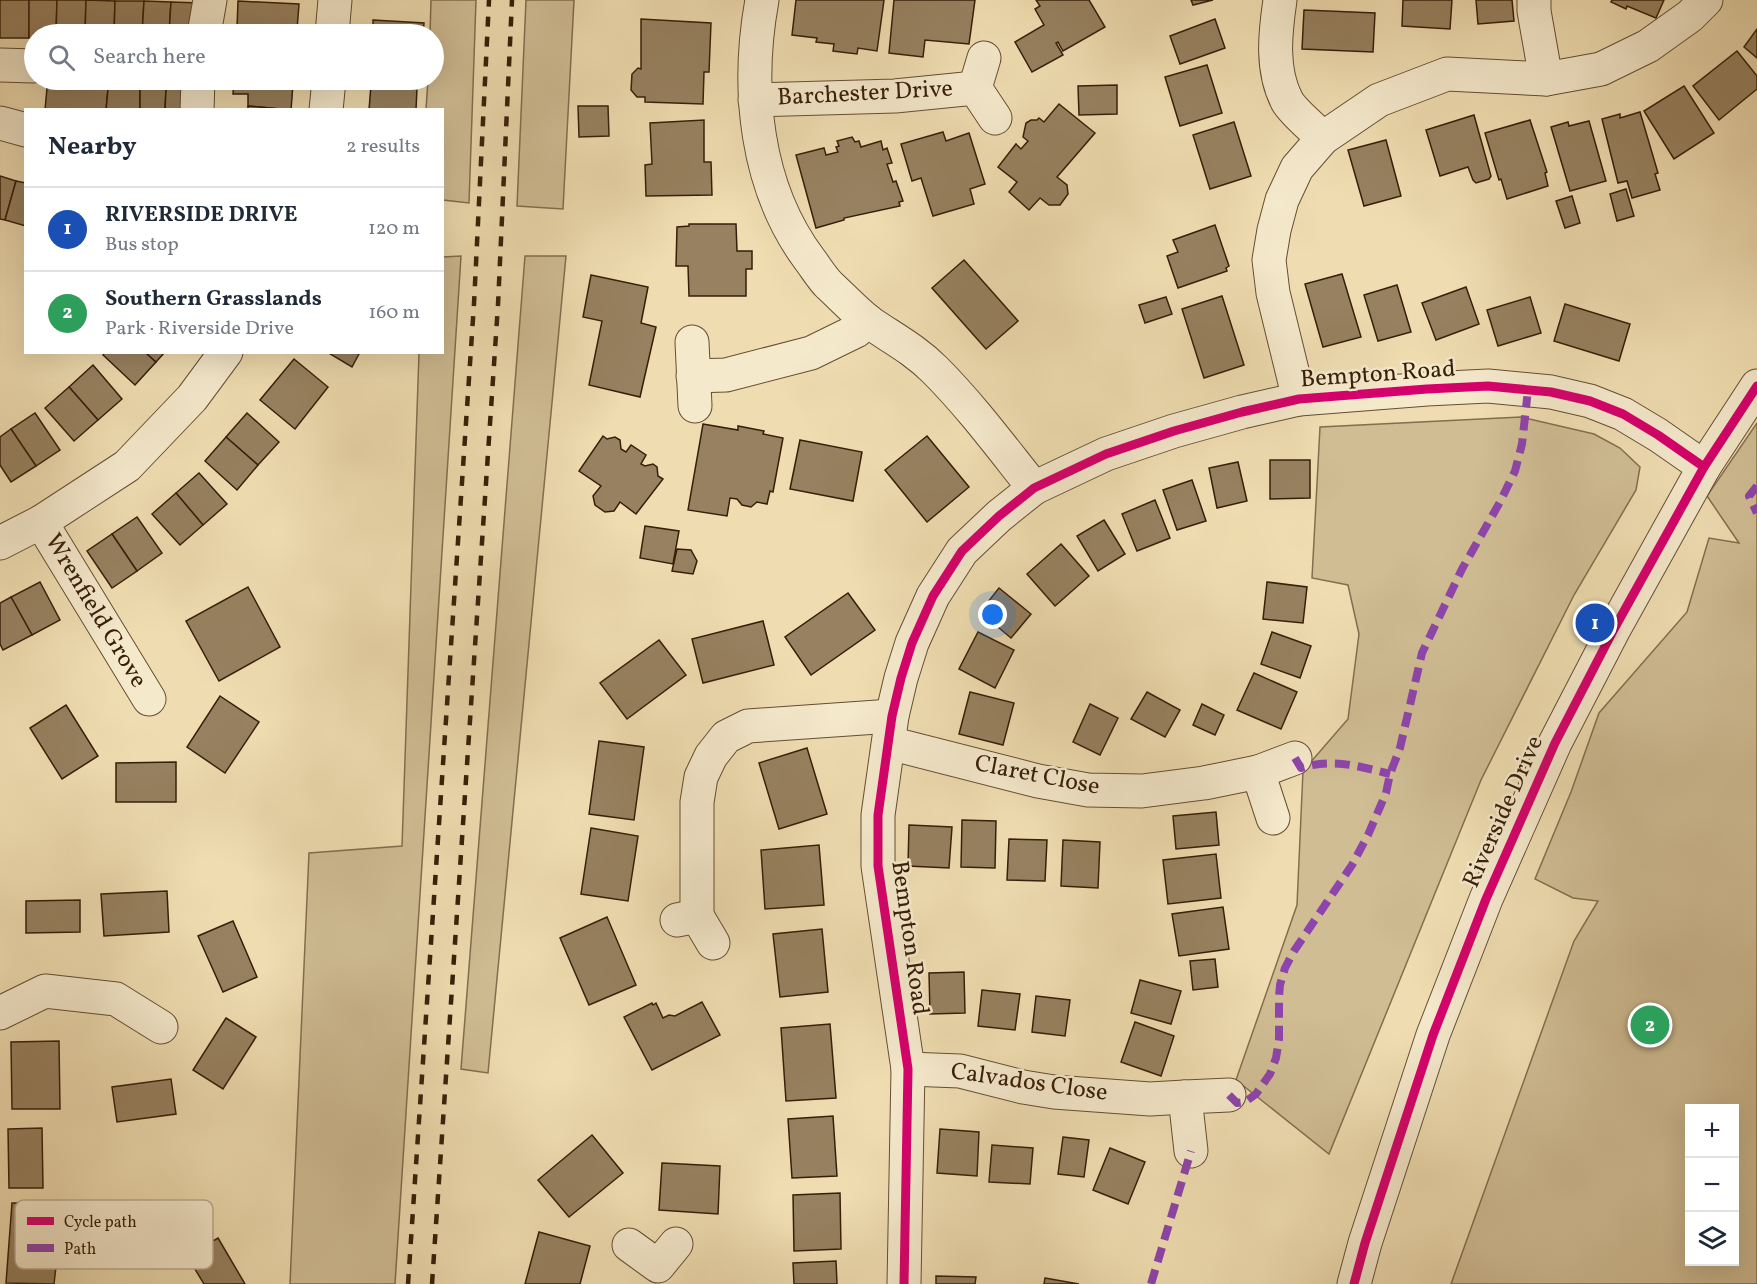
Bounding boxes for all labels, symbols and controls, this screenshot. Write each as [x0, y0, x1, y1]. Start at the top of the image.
search box [24, 24, 444, 90]
icon: search [45, 41, 78, 74]
text: Search here [93, 42, 206, 73]
street label: Barchester Drive [776, 72, 954, 116]
text: Nearby [48, 129, 137, 165]
text: 2 results [346, 133, 420, 161]
text: RIVERSIDE DRIVE [105, 200, 297, 231]
text: 1 [63, 215, 72, 243]
text: 120 m [368, 215, 420, 243]
text: Bus stop [105, 231, 179, 259]
text: Southern Grasslands [105, 284, 322, 315]
text: 2 [62, 299, 73, 327]
text: 160 m [368, 299, 420, 327]
text: Park · Riverside Drive [105, 315, 294, 343]
street label: Bempton Road [1299, 353, 1457, 397]
street label: Wrenfield Grove [35, 527, 155, 695]
your location [978, 600, 1007, 629]
pin: 1 [1576, 600, 1614, 646]
street label: Riverside Drive [1455, 730, 1553, 894]
street label: Claret Close [972, 747, 1102, 805]
street label: Bempton Road [881, 859, 937, 1017]
pin: 2 [1630, 1002, 1670, 1048]
street label: Calvados Close [948, 1055, 1110, 1111]
map controls [1685, 1104, 1739, 1266]
button: + [1685, 1104, 1739, 1158]
button: − [1685, 1158, 1739, 1212]
legend [15, 1200, 213, 1269]
text: Cycle path [64, 1212, 137, 1234]
button: layers [1685, 1212, 1739, 1266]
text: Path [64, 1239, 96, 1261]

